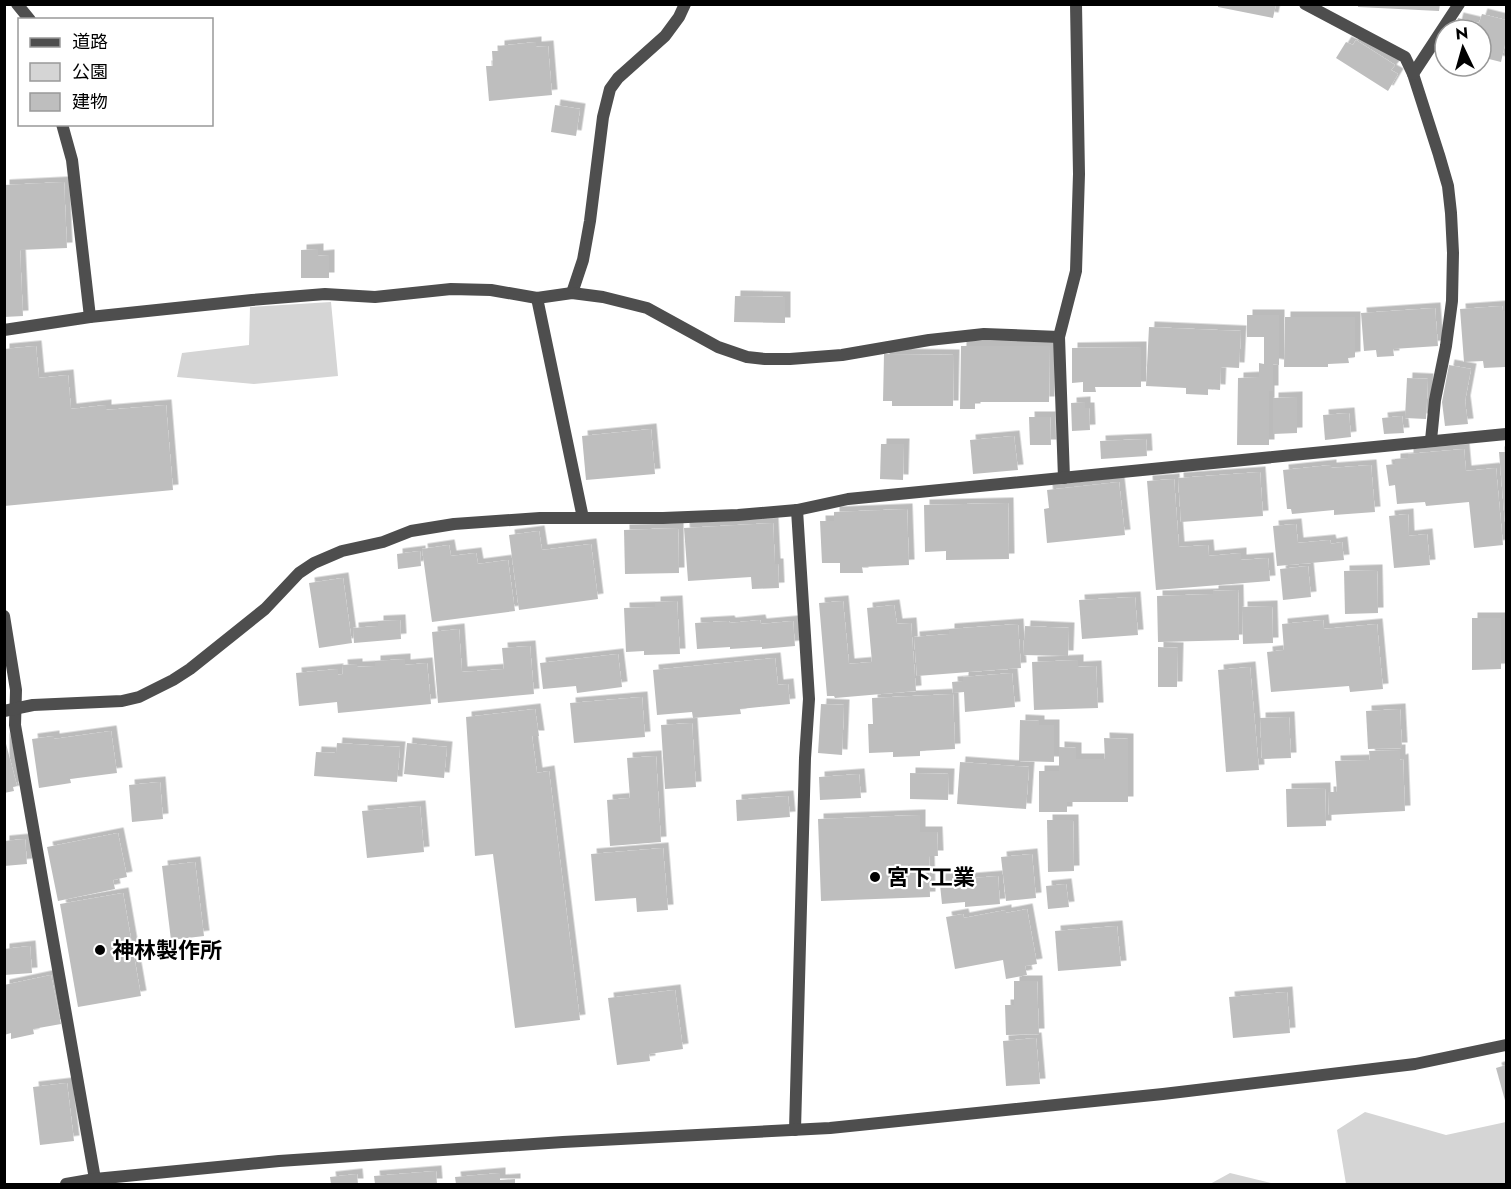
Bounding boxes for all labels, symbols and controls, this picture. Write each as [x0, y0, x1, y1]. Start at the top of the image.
legend [18, 18, 213, 126]
north arrow [1433, 18, 1493, 78]
text: N [1454, 22, 1469, 46]
text: 道路 [72, 29, 108, 55]
text: 公園 [72, 59, 108, 85]
text: 建物 [72, 89, 108, 115]
place label: 宮下工業 [887, 861, 975, 893]
marker: 宮下工業 [868, 870, 882, 884]
place label: 神林製作所 [112, 934, 222, 966]
marker: 神林製作所 [93, 943, 107, 957]

